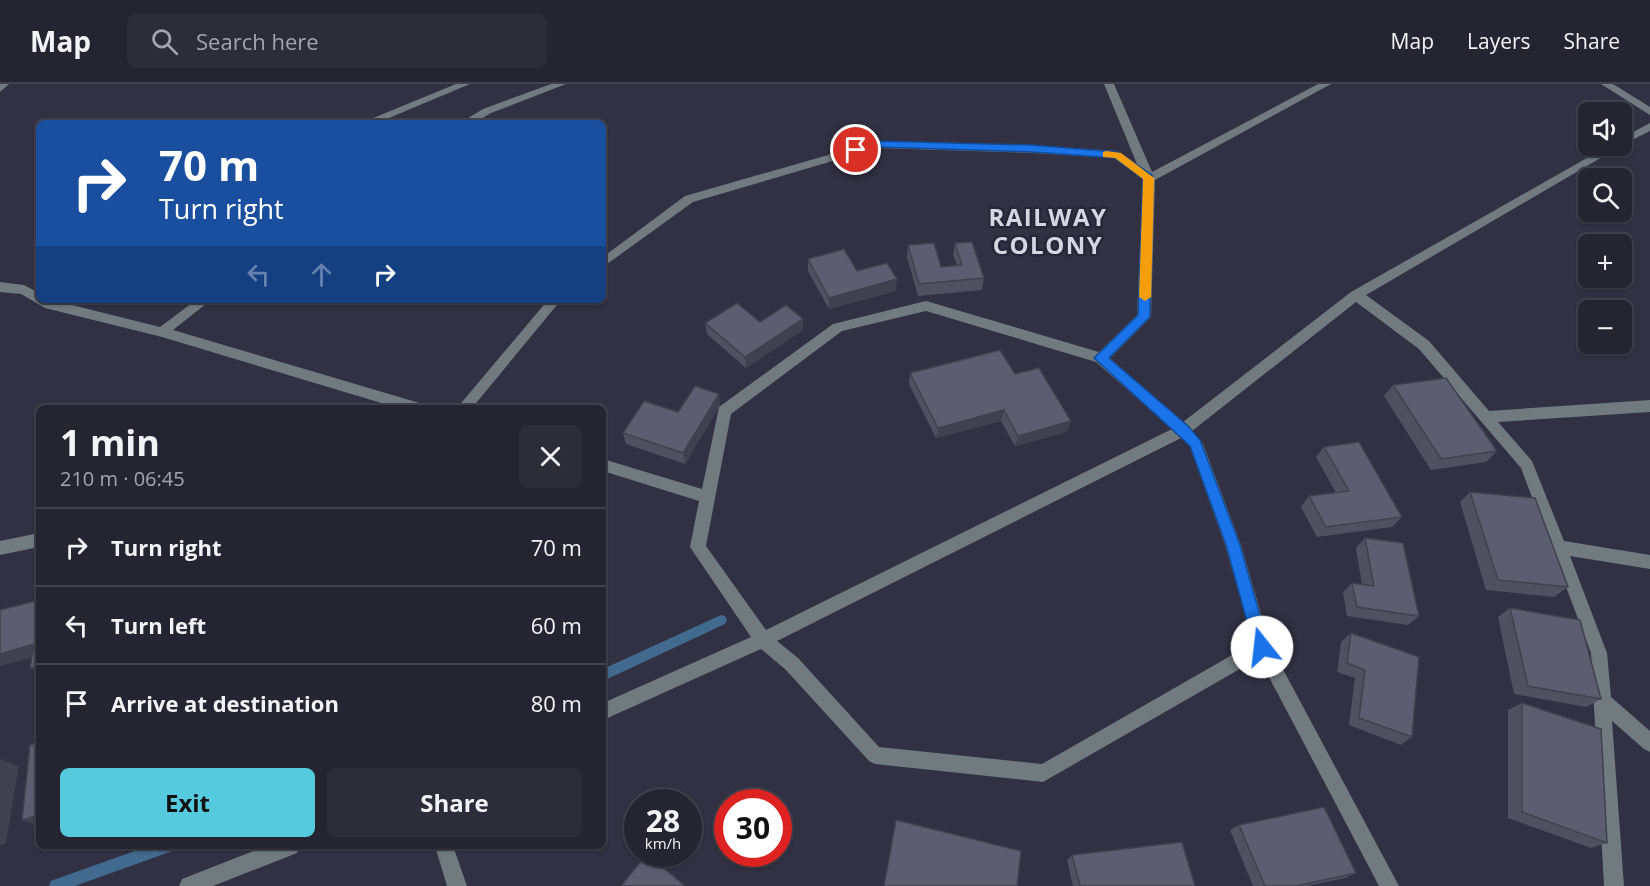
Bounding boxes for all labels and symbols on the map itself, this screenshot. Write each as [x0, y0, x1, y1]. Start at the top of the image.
pin [830, 124, 881, 175]
district label: RAILWAY COLONY [988, 200, 1108, 261]
position arrow [1230, 615, 1294, 679]
speed limit sign: 30 [714, 789, 792, 867]

